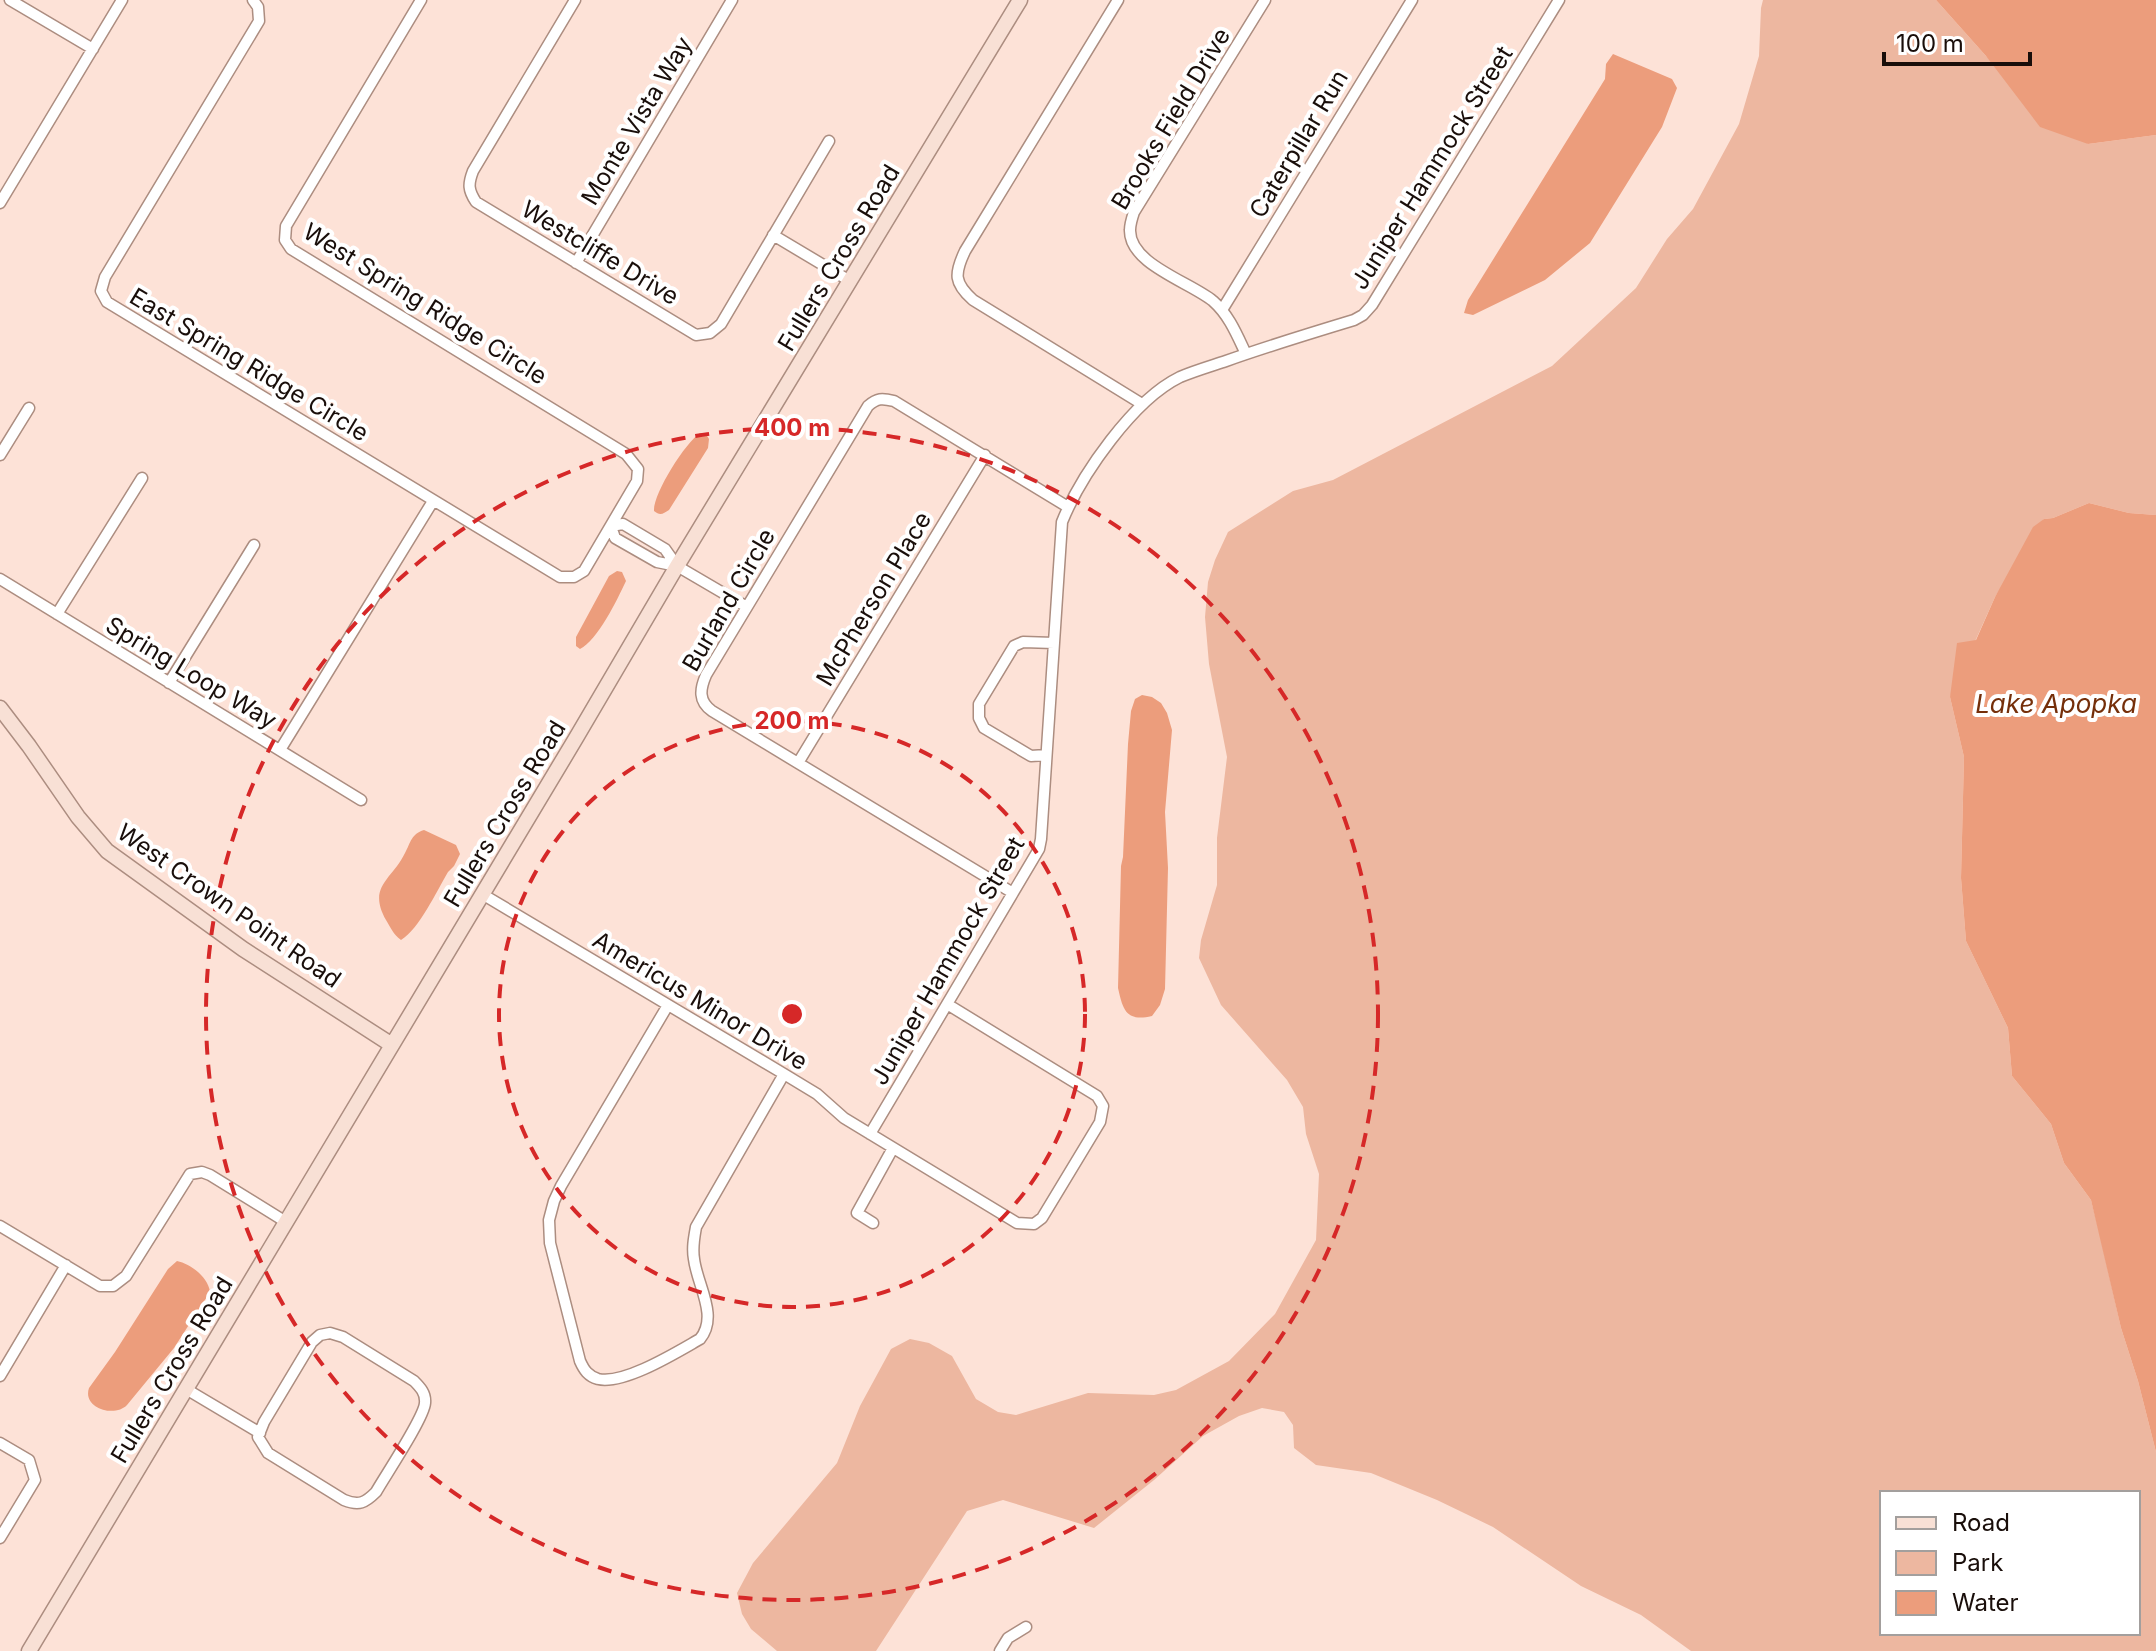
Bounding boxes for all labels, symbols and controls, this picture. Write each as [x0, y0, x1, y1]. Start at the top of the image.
scale bar [1884, 16, 2030, 66]
street label: Brooks Field Drive [1105, 23, 1236, 215]
text: 100 m [1896, 29, 1964, 58]
street label: Monte Vista Way [575, 31, 698, 210]
street label: Juniper Hammock Street [1345, 41, 1519, 295]
street label: Caterpillar Run [1243, 65, 1354, 223]
street label: Fullers Cross Road [772, 159, 906, 356]
street label: Westcliffe Drive [516, 194, 684, 311]
street label: West Spring Ridge Circle [298, 217, 552, 390]
street label: East Spring Ridge Circle [125, 282, 374, 447]
text: 400 m [754, 413, 830, 442]
street label: McPherson Place [810, 506, 937, 691]
street label: Burland Circle [676, 523, 781, 676]
street label: Spring Loop Way [101, 610, 282, 735]
water label: Lake Apopka [1975, 688, 2137, 719]
text: 200 m [754, 706, 830, 735]
street label: Fullers Cross Road [438, 715, 572, 912]
street label: West Crown Point Road [112, 817, 347, 994]
street label: Juniper Hammock Street [865, 831, 1031, 1090]
street label: Americus Minor Drive [588, 925, 813, 1076]
centre of rings [778, 1000, 806, 1028]
street label: Fullers Cross Road [105, 1271, 239, 1468]
legend [1880, 1491, 2140, 1635]
text: Road [1952, 1508, 2010, 1537]
text: Park [1952, 1548, 2003, 1577]
text: Water [1952, 1588, 2019, 1617]

